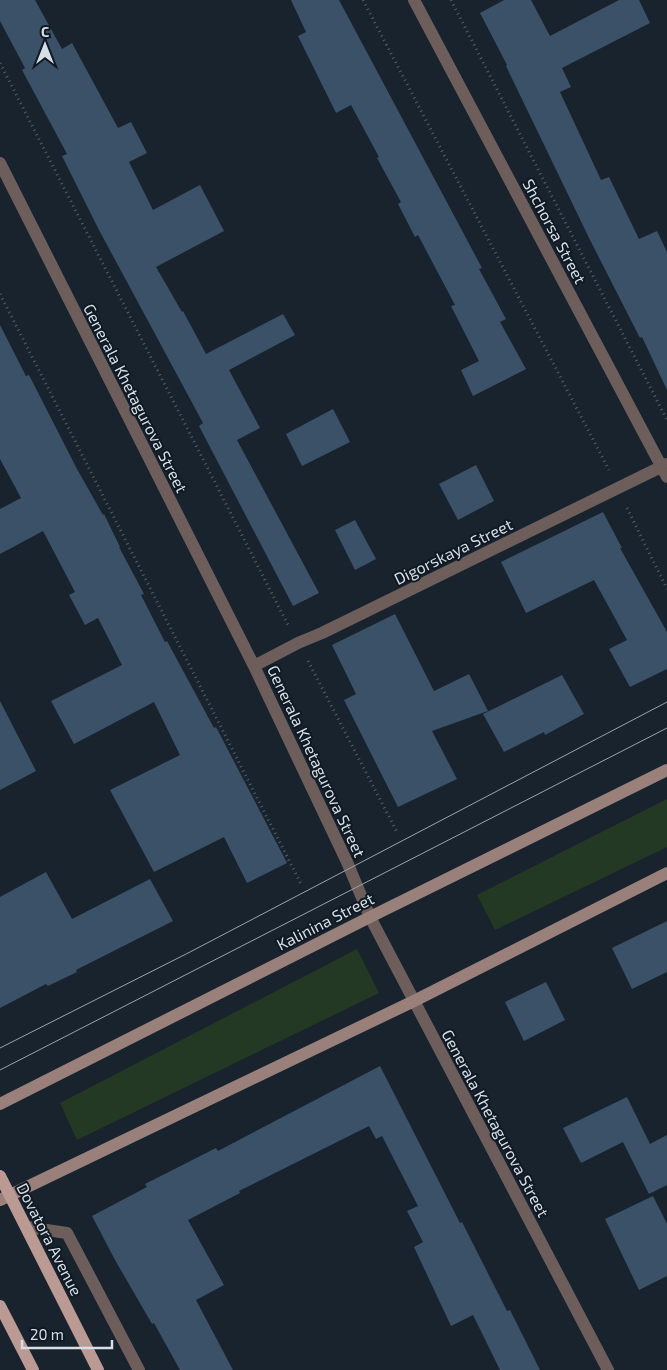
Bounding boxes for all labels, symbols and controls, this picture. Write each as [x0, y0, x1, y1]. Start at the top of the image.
north arrow [20, 20, 70, 70]
text: С [41, 23, 49, 40]
street label: Shchorsa Street [519, 175, 591, 287]
street label: Generala Khetagurova Street [80, 300, 192, 496]
street label: Digorskaya Street [391, 514, 515, 588]
street label: Generala Khetagurova Street [264, 662, 370, 860]
street label: Kalinina Street [273, 888, 377, 954]
street label: Generala Khetagurova Street [438, 1026, 554, 1220]
street label: Dovatora Avenue [13, 1179, 87, 1299]
scale bar [22, 1318, 112, 1350]
text: 20 m [30, 1325, 64, 1343]

